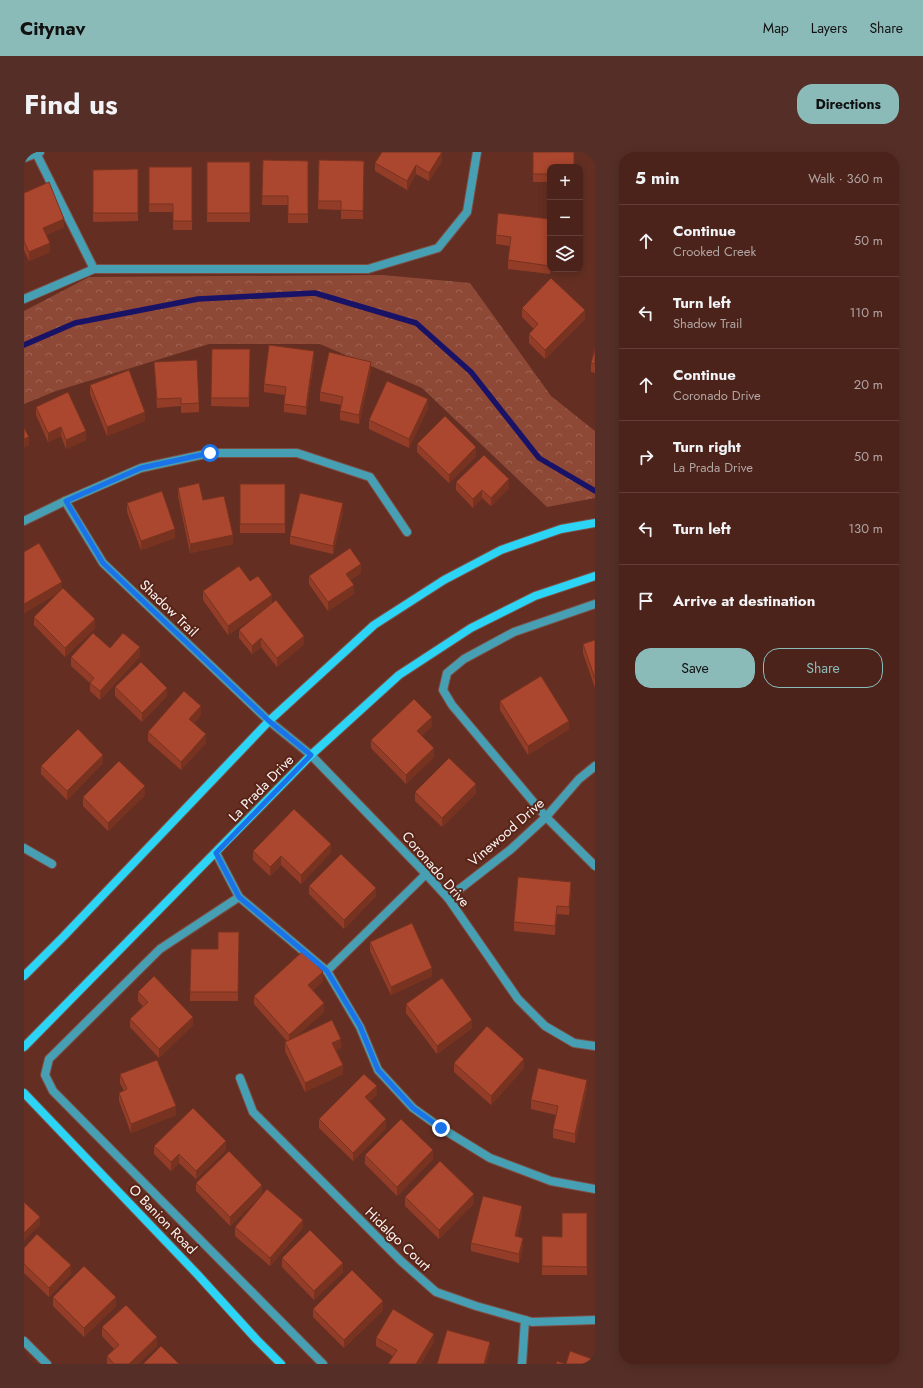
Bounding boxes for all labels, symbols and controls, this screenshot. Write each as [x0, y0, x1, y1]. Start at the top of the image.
text: Citynav [20, 15, 86, 42]
text: Map [763, 18, 789, 38]
text: Layers [811, 18, 847, 38]
text: Share [869, 18, 903, 38]
text: Find us [24, 84, 118, 125]
button: Directions [797, 84, 899, 124]
map controls [547, 164, 583, 272]
button: + [547, 164, 583, 200]
text: 5 min [635, 166, 679, 190]
text: Walk · 360 m [808, 169, 883, 188]
button: − [547, 200, 583, 236]
text: Continue [673, 220, 736, 242]
icon: ahead [635, 230, 657, 252]
text: 50 m [854, 231, 883, 250]
button: layers [547, 236, 583, 272]
text: Crooked Creek [673, 242, 756, 261]
text: Turn left [673, 292, 731, 314]
icon: left [635, 302, 657, 324]
text: 110 m [849, 303, 883, 322]
text: Shadow Trail [673, 314, 742, 333]
text: Continue [673, 364, 736, 386]
icon: ahead [635, 374, 657, 396]
text: 20 m [854, 375, 883, 394]
text: Coronado Drive [673, 386, 761, 405]
text: Turn right [673, 436, 741, 458]
route start [201, 444, 219, 462]
icon: right [635, 446, 657, 468]
text: 50 m [854, 447, 883, 466]
text: La Prada Drive [673, 458, 753, 477]
icon: left [635, 518, 657, 540]
text: Turn left [673, 518, 731, 540]
text: 130 m [848, 519, 883, 538]
street label: Shadow Trail [135, 575, 203, 641]
icon: arrive [635, 590, 657, 612]
text: Arrive at destination [673, 590, 815, 612]
button: Save [635, 648, 755, 688]
button: Share [763, 648, 883, 688]
street label: La Prada Drive [224, 750, 298, 826]
street label: Vinewood Drive [464, 793, 548, 871]
street label: Coronado Drive [397, 827, 475, 911]
route end [432, 1119, 450, 1137]
street label: O Banion Road [124, 1180, 202, 1258]
street label: Hidalgo Court [361, 1203, 436, 1276]

